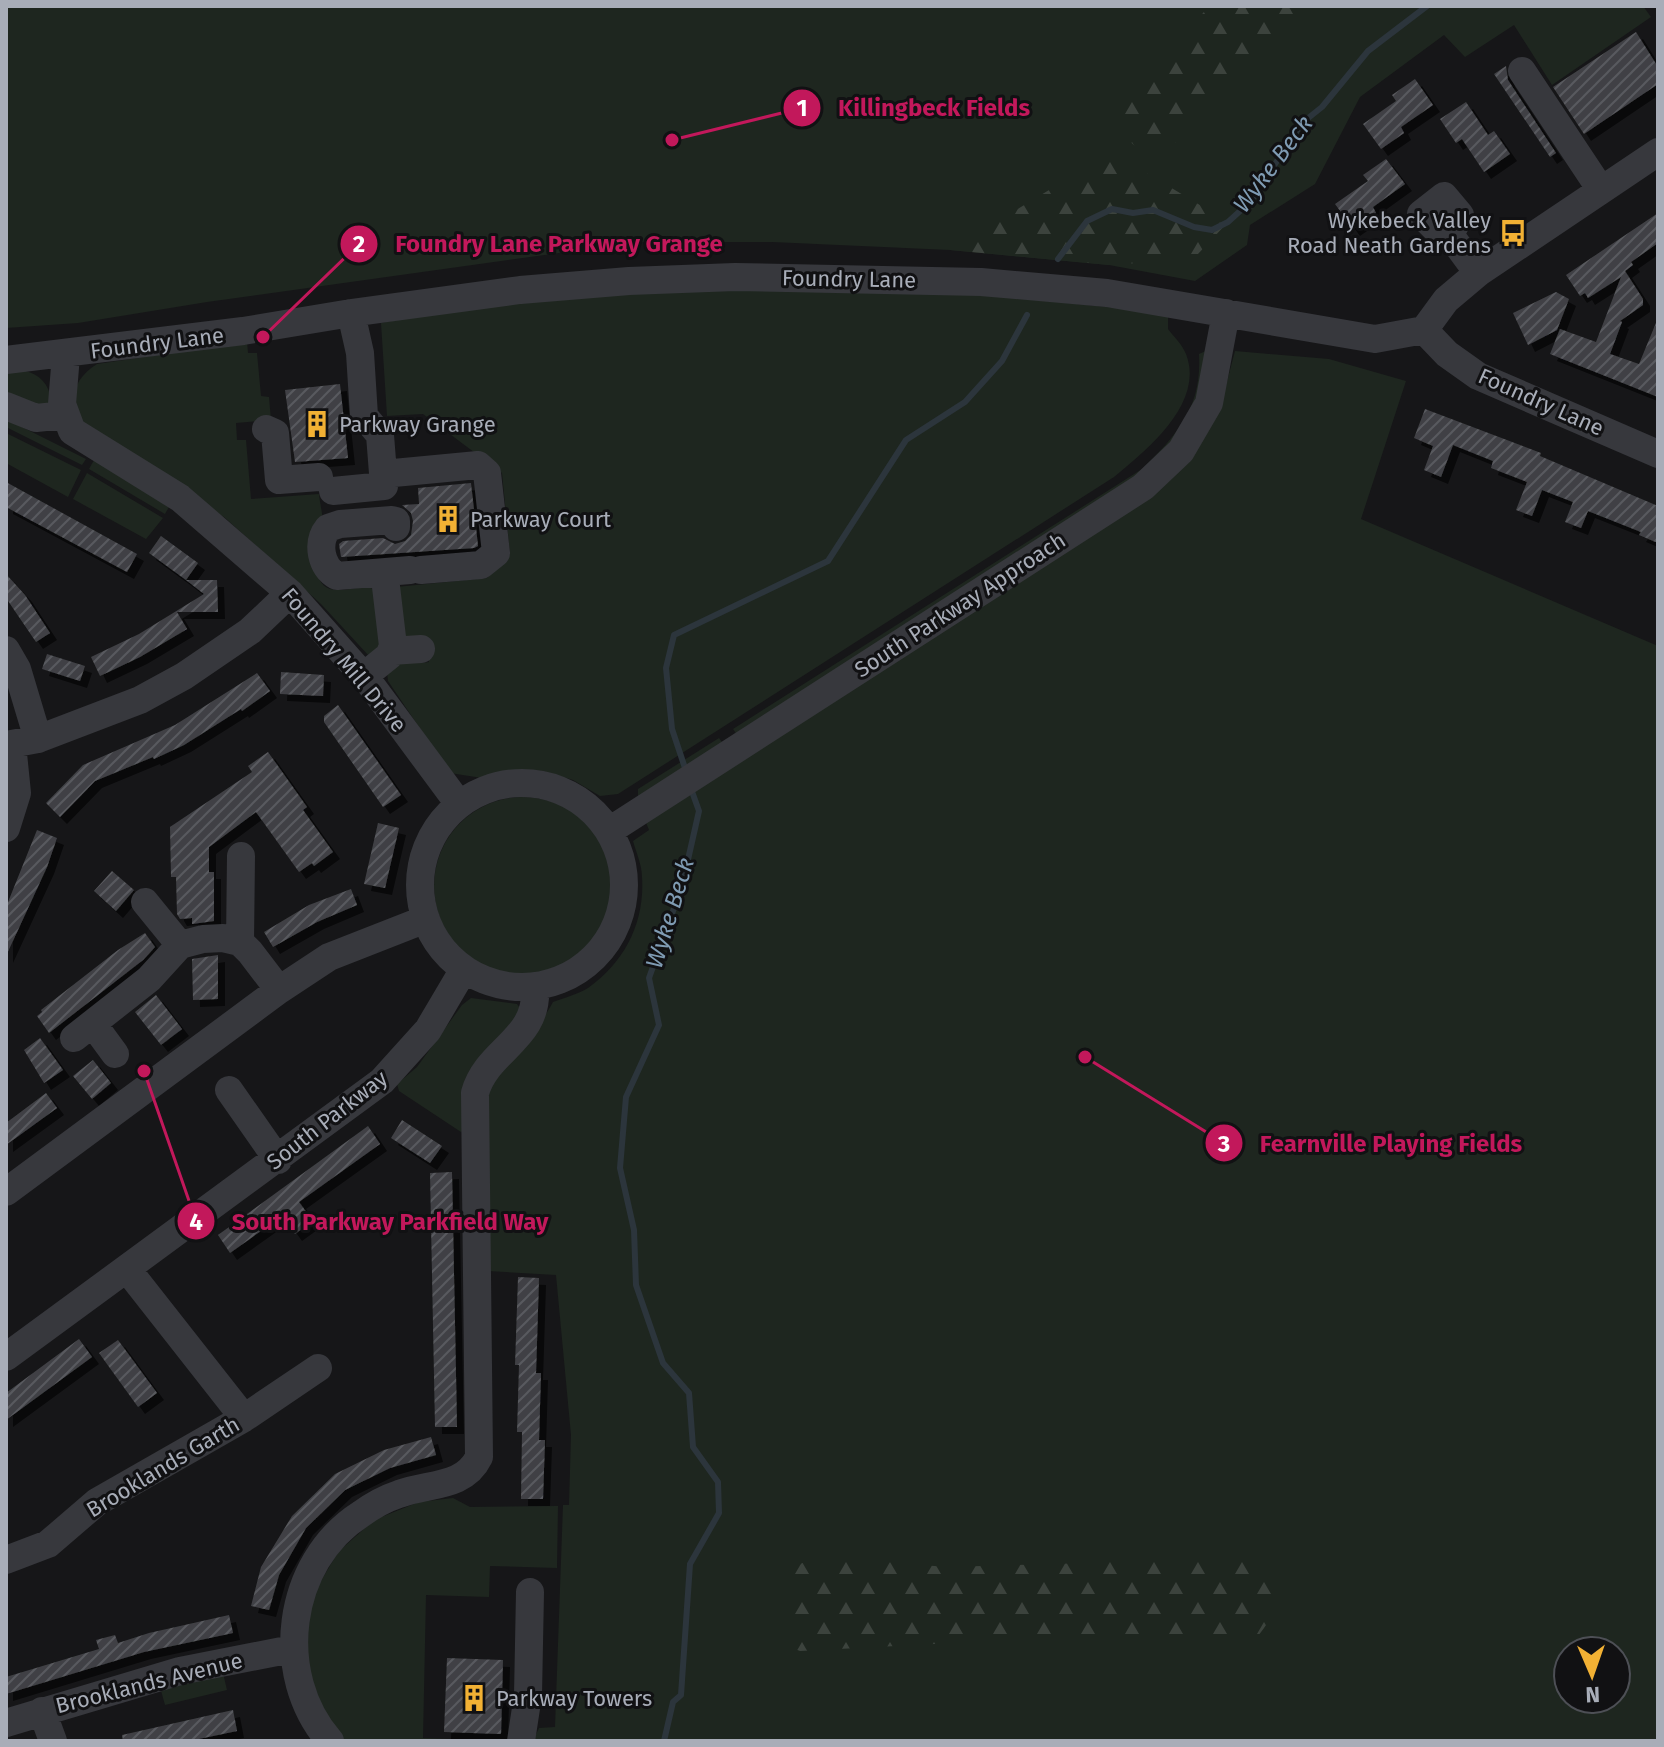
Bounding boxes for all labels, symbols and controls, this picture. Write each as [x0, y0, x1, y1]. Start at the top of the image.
callout: Killingbeck Fields [782, 84, 1046, 132]
text: 1 [796, 94, 808, 122]
text: Killingbeck Fields [838, 94, 1030, 122]
water label: Wyke Beck [1227, 110, 1319, 218]
place label: Wykebeck Valley Road Neath Gardens [1287, 207, 1491, 259]
bus stop icon: Wykebeck Valley Road Neath Gardens [1498, 218, 1528, 248]
callout: Foundry Lane Parkway Grange [339, 220, 739, 268]
text: 2 [353, 230, 365, 258]
text: Foundry Lane Parkway Grange [395, 230, 723, 258]
street label: Foundry Lane [782, 264, 916, 294]
street label: Foundry Lane [89, 321, 225, 365]
street label: Foundry Lane [1474, 362, 1608, 442]
building icon: Parkway Grange [302, 409, 332, 439]
place label: Parkway Grange [339, 411, 496, 438]
building icon: Parkway Court [433, 504, 463, 534]
place label: Parkway Court [470, 506, 611, 533]
street label: South Parkway Approach [849, 527, 1071, 683]
street label: Foundry Mill Drive [276, 582, 412, 738]
water label: Wyke Beck [640, 854, 700, 972]
street label: South Parkway [261, 1064, 393, 1175]
callout: Fearnville Playing Fields [1204, 1119, 1538, 1167]
text: 3 [1217, 1130, 1230, 1158]
text: Fearnville Playing Fields [1260, 1130, 1523, 1158]
callout: South Parkway Parkfield Way [176, 1197, 565, 1245]
text: 4 [189, 1208, 203, 1236]
text: South Parkway Parkfield Way [232, 1208, 549, 1236]
street label: Brooklands Garth [82, 1411, 244, 1523]
north arrow [1552, 1635, 1632, 1715]
street label: Brooklands Avenue [53, 1647, 245, 1719]
text: N [1585, 1681, 1600, 1708]
building icon: Parkway Towers [459, 1683, 489, 1713]
place label: Parkway Towers [496, 1685, 652, 1712]

